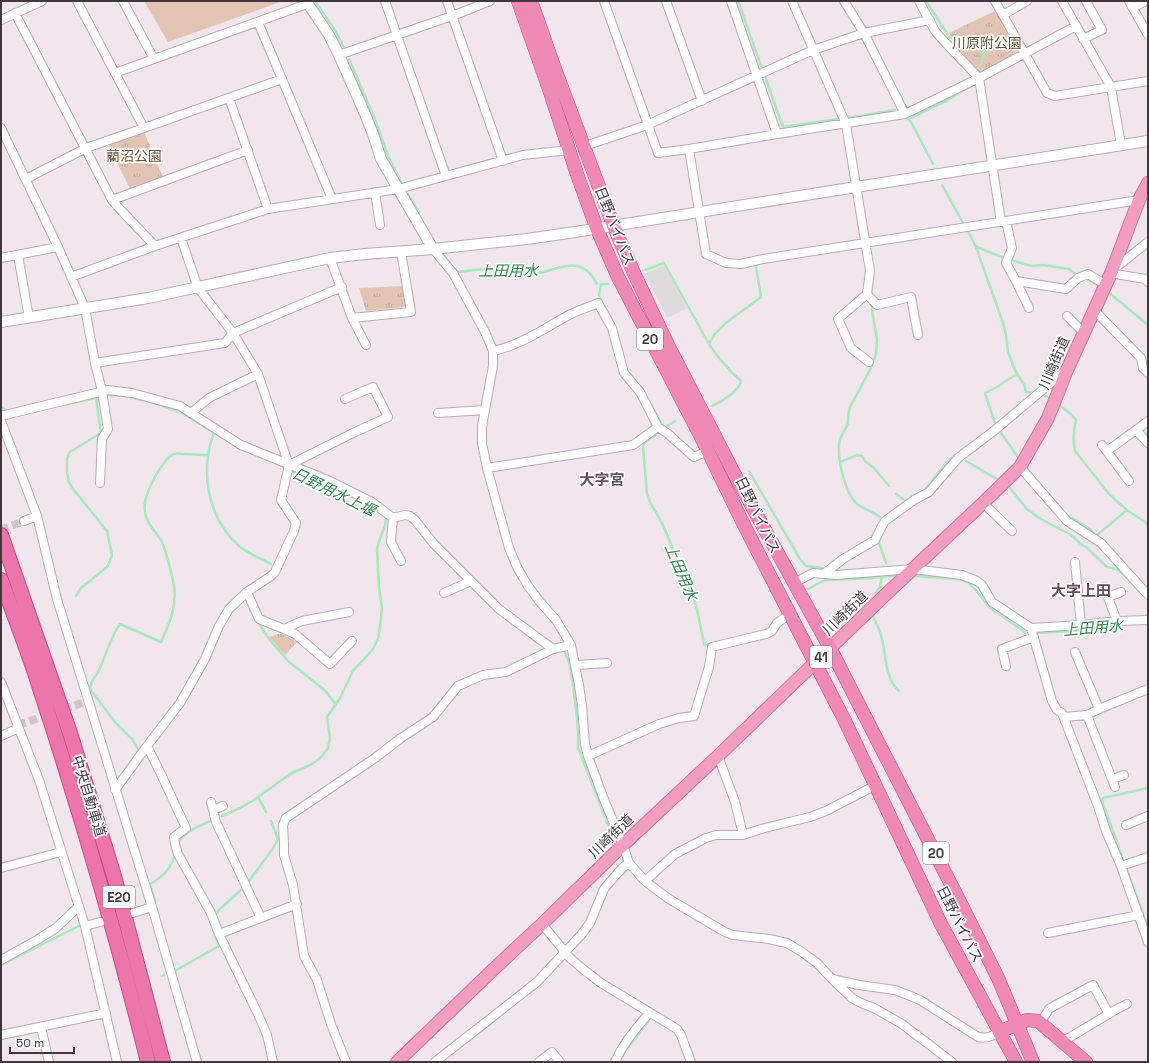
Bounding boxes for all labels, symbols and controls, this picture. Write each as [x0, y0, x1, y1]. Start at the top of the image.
park label: 川原附公園 [952, 34, 1022, 52]
park label: 藺沼公園 [106, 147, 162, 165]
street label: 日野バイパス [591, 184, 639, 268]
water label: 上田用水 [478, 261, 540, 280]
road number: 20 [637, 328, 663, 350]
street label: 川崎街道 [1035, 334, 1073, 392]
water label: 日野用水上堰 [290, 463, 382, 521]
district label: 大字宮 [579, 470, 625, 489]
street label: 日野バイパス [732, 473, 784, 557]
water label: 上田用水 [661, 540, 703, 605]
district label: 大字上田 [1051, 581, 1111, 600]
street label: 川崎街道 [819, 587, 871, 639]
water label: 上田用水 [1062, 615, 1126, 640]
road number: 41 [810, 646, 832, 668]
street label: 中央自動車道 [68, 753, 110, 839]
street label: 川崎街道 [585, 810, 637, 862]
road number: 20 [923, 842, 949, 864]
street label: 日野バイパス [933, 883, 987, 965]
road number: E20 [103, 886, 135, 908]
scale bar [10, 1029, 74, 1055]
text: 50 m [16, 1035, 44, 1051]

